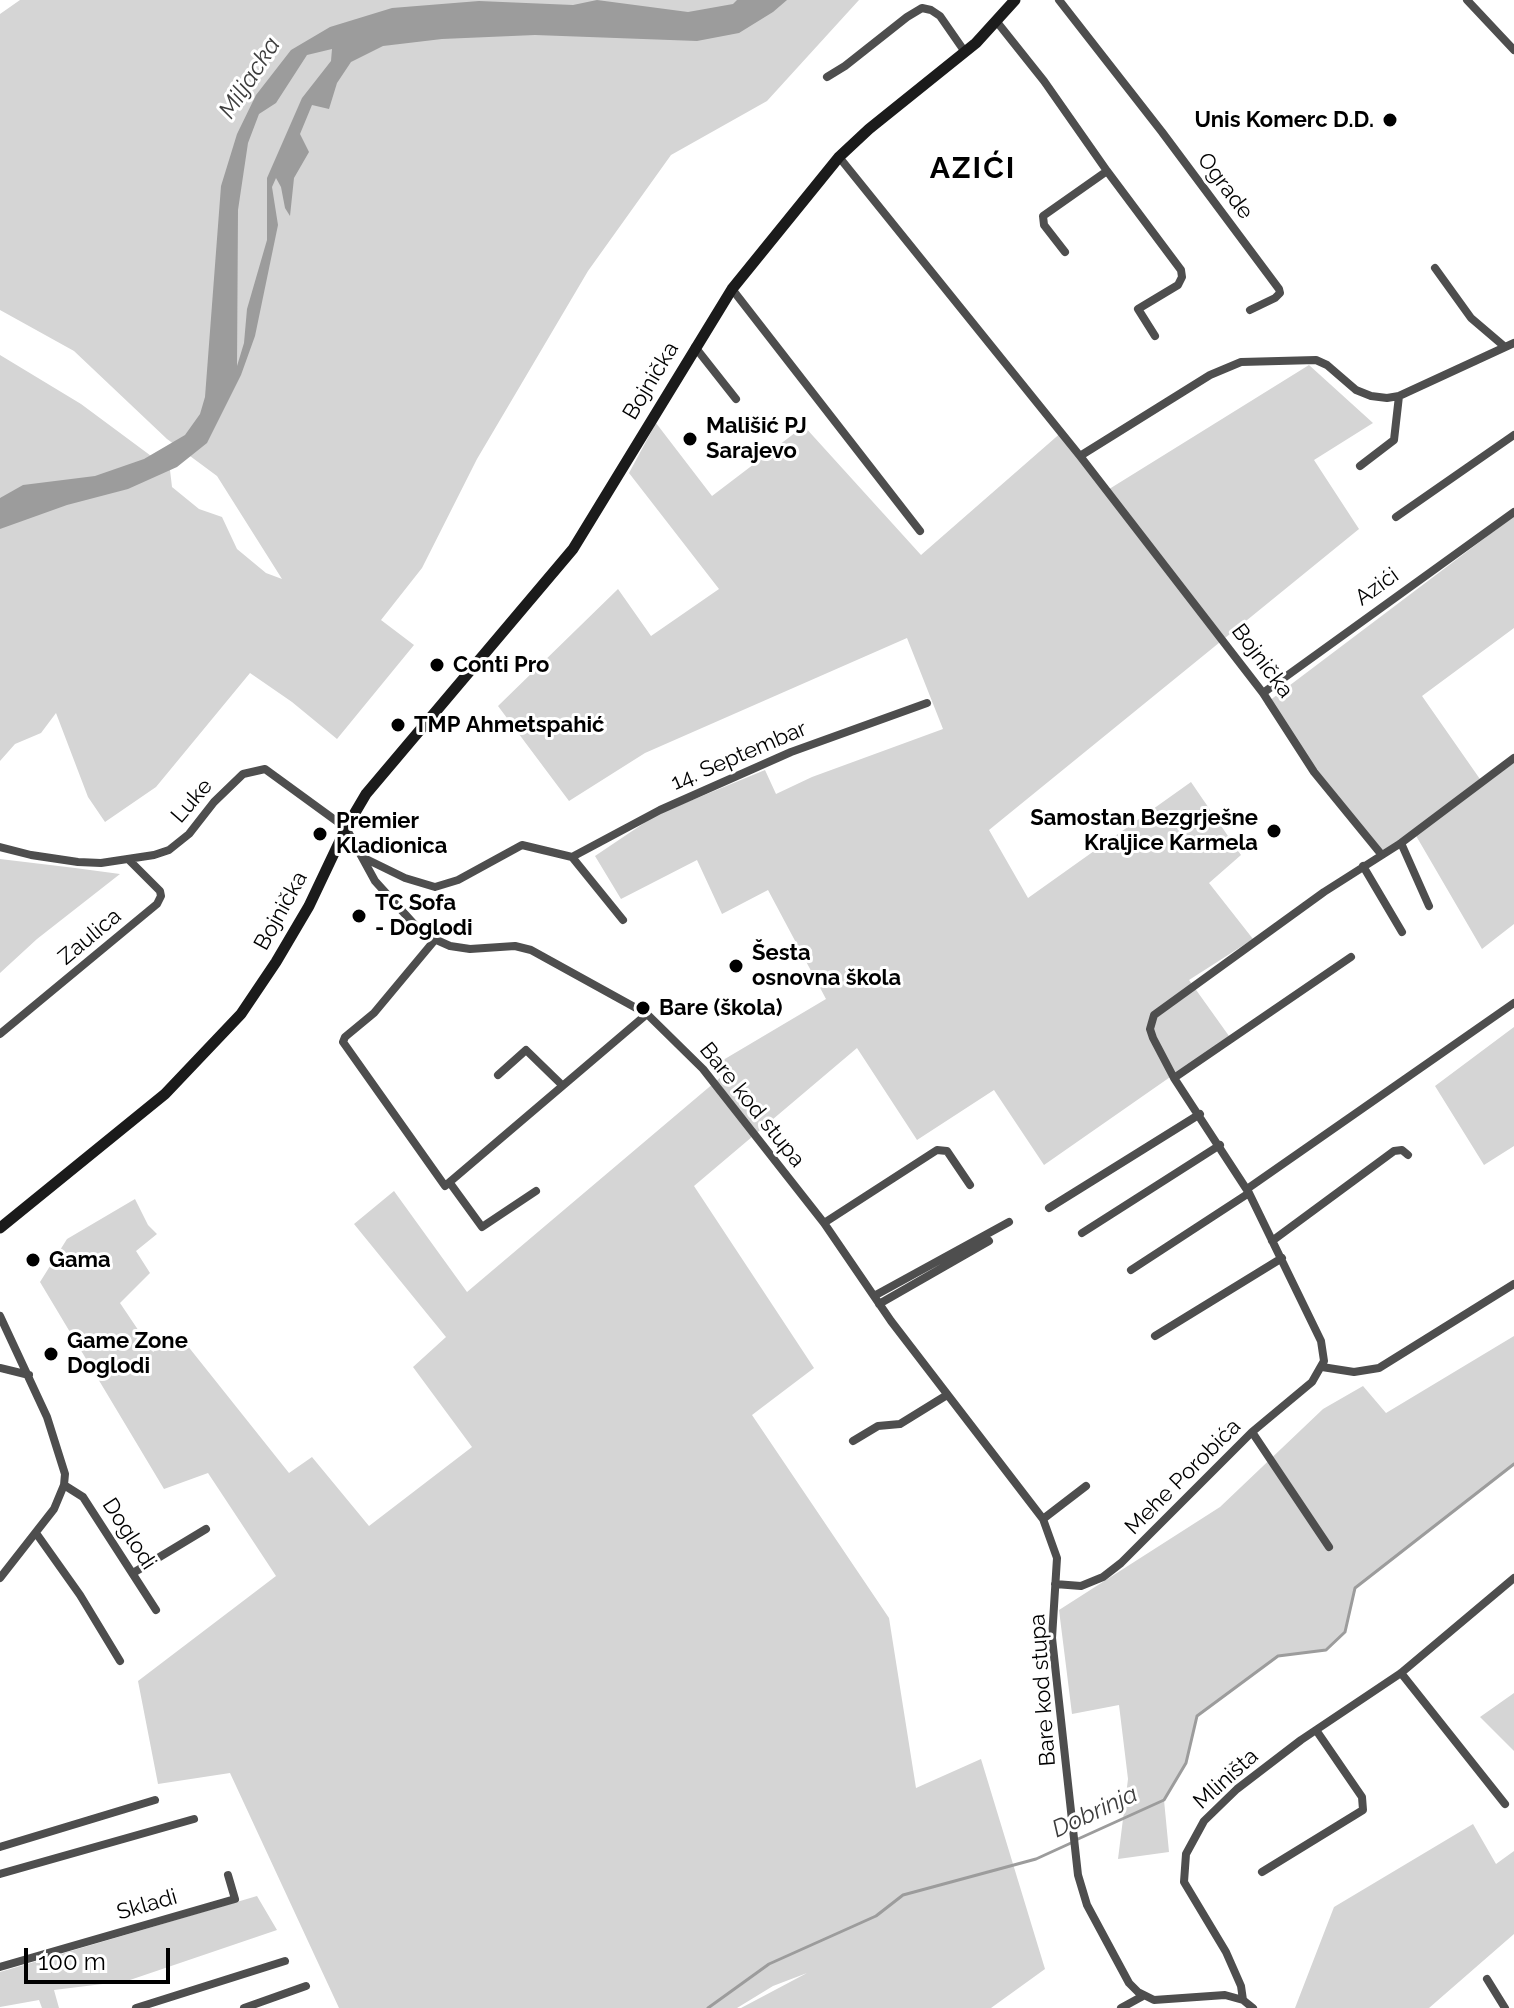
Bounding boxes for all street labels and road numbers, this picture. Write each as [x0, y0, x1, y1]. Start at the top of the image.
street label: Ograde [1191, 148, 1259, 224]
street label: Bojnička [618, 337, 684, 425]
street label: Azići [1350, 562, 1404, 612]
street label: Bojnička [1226, 619, 1298, 703]
street label: 14. Septembar [667, 716, 811, 796]
street label: Luke [166, 774, 218, 828]
street label: Bojnička [249, 867, 313, 955]
street label: Zaulica [53, 903, 127, 971]
street label: Bare kod stupa [694, 1037, 810, 1173]
street label: Mehe Porobića [1120, 1414, 1246, 1540]
street label: Doglodi [96, 1493, 162, 1575]
street label: Bare kod stupa [1025, 1613, 1061, 1767]
street label: Mliništa [1188, 1743, 1264, 1815]
street label: Skladi [114, 1884, 180, 1926]

